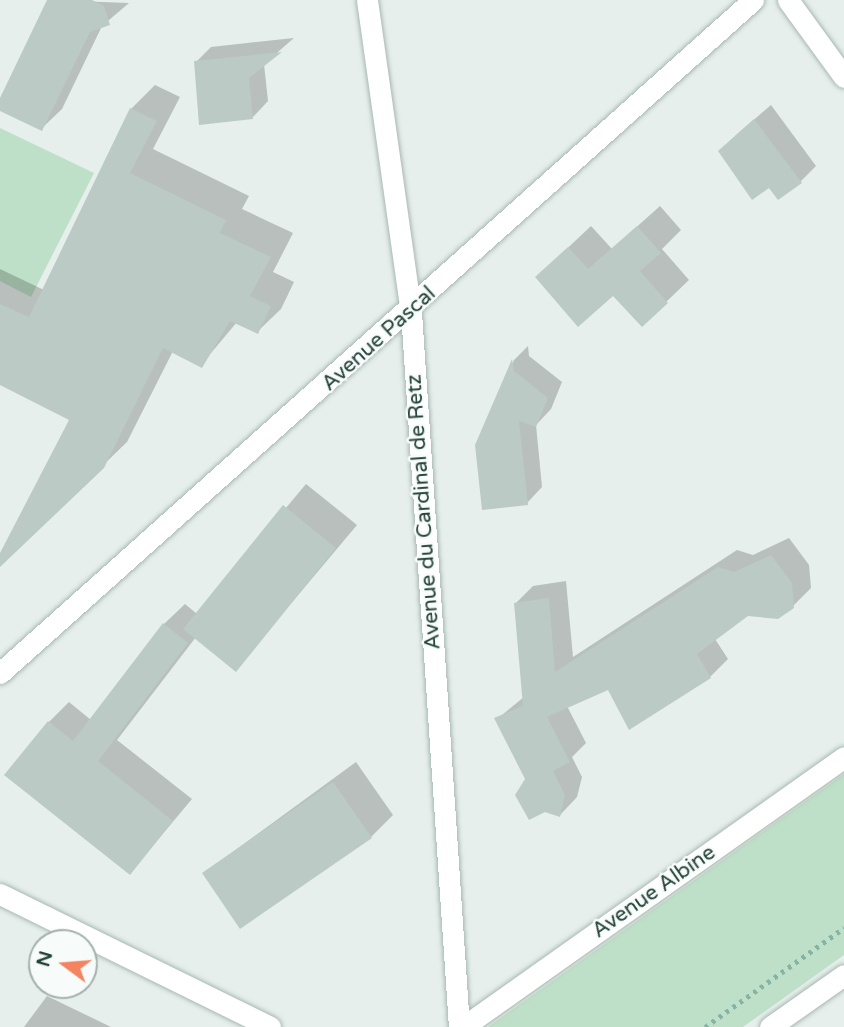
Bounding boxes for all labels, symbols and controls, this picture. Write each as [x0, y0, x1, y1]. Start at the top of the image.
street label: Avenue Pascal [317, 281, 441, 397]
street label: Avenue du Cardinal de Retz [402, 373, 446, 651]
street label: Avenue Albine [588, 840, 720, 944]
north arrow [28, 929, 98, 999]
text: N [32, 948, 57, 969]

